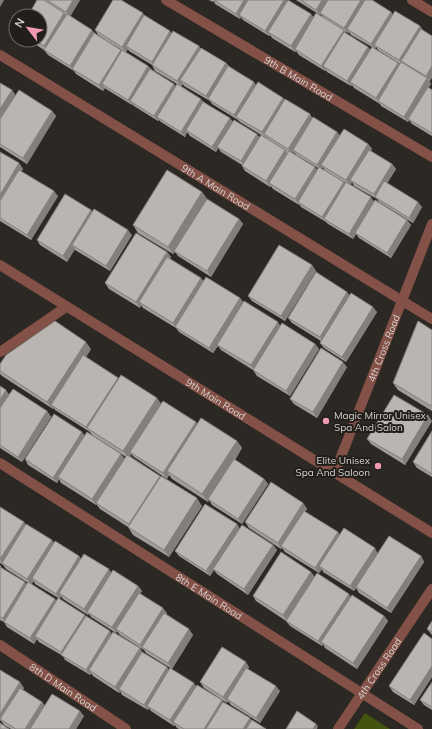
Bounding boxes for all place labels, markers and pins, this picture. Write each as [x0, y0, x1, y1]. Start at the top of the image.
place label: Magic Mirror Unisex Spa And Salon [334, 409, 427, 434]
marker: Magic Mirror Unisex Spa And Salon [321, 416, 331, 426]
place label: Elite Unisex Spa And Saloon [295, 454, 371, 479]
marker: Elite Unisex Spa And Saloon [373, 461, 383, 471]

